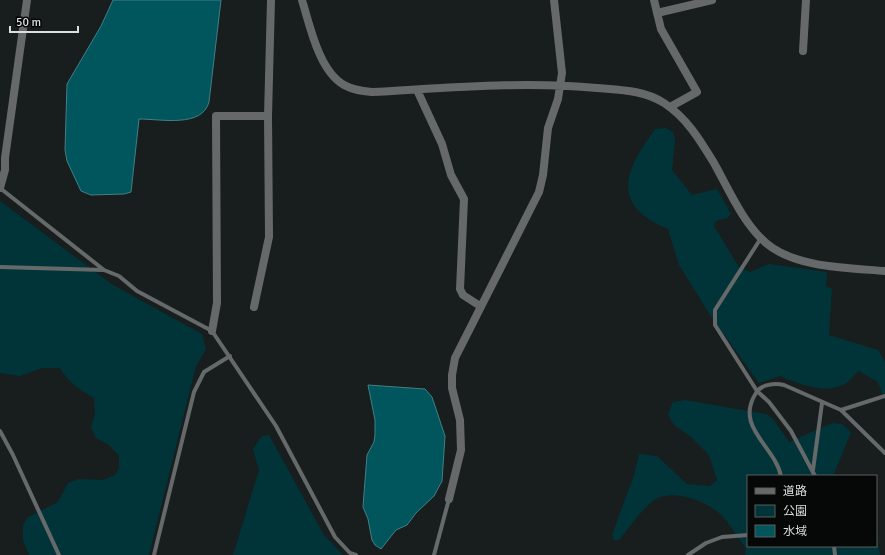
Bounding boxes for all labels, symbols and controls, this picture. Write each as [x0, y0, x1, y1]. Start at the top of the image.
scale bar [10, 8, 78, 34]
text: 50 m [16, 15, 41, 30]
legend [747, 475, 877, 547]
text: 道路 [783, 484, 807, 499]
text: 公園 [783, 504, 807, 519]
text: 水域 [783, 524, 807, 539]

